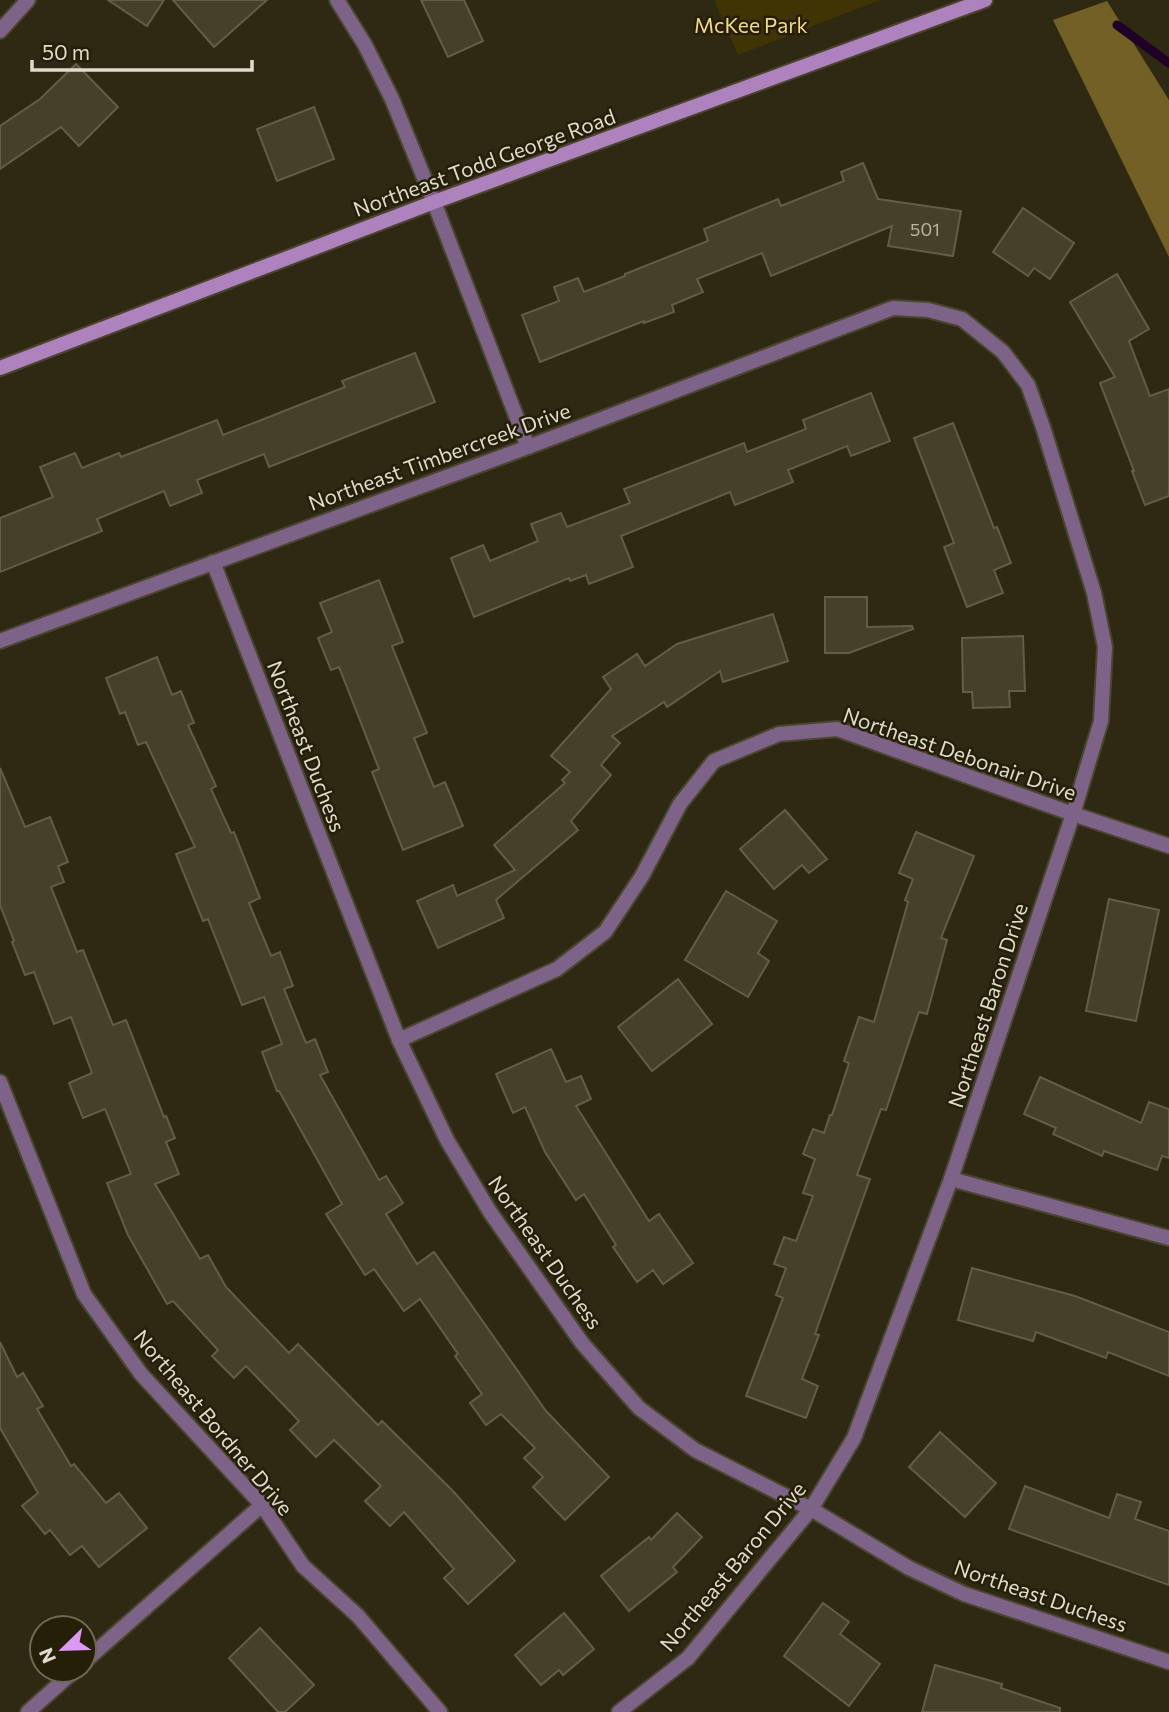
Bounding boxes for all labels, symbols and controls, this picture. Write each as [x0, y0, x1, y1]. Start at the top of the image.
park label: McKee Park [694, 12, 808, 37]
scale bar [32, 28, 252, 72]
text: 50 m [42, 39, 90, 64]
street label: Northeast Todd George Road [350, 103, 618, 221]
house number: 501 [910, 218, 940, 240]
street label: Northeast Timbercreek Drive [305, 397, 573, 515]
street label: Northeast Duchess [263, 657, 351, 835]
street label: Northeast Debonair Drive [840, 701, 1080, 805]
street label: Northeast Baron Drive [942, 900, 1032, 1110]
street label: Northeast Duchess [484, 1171, 608, 1333]
street label: Northeast Bordner Drive [129, 1324, 299, 1520]
street label: Northeast Baron Drive [654, 1476, 810, 1656]
street label: Northeast Duchess [951, 1554, 1131, 1636]
north arrow [28, 1614, 98, 1684]
text: N [34, 1645, 60, 1667]

